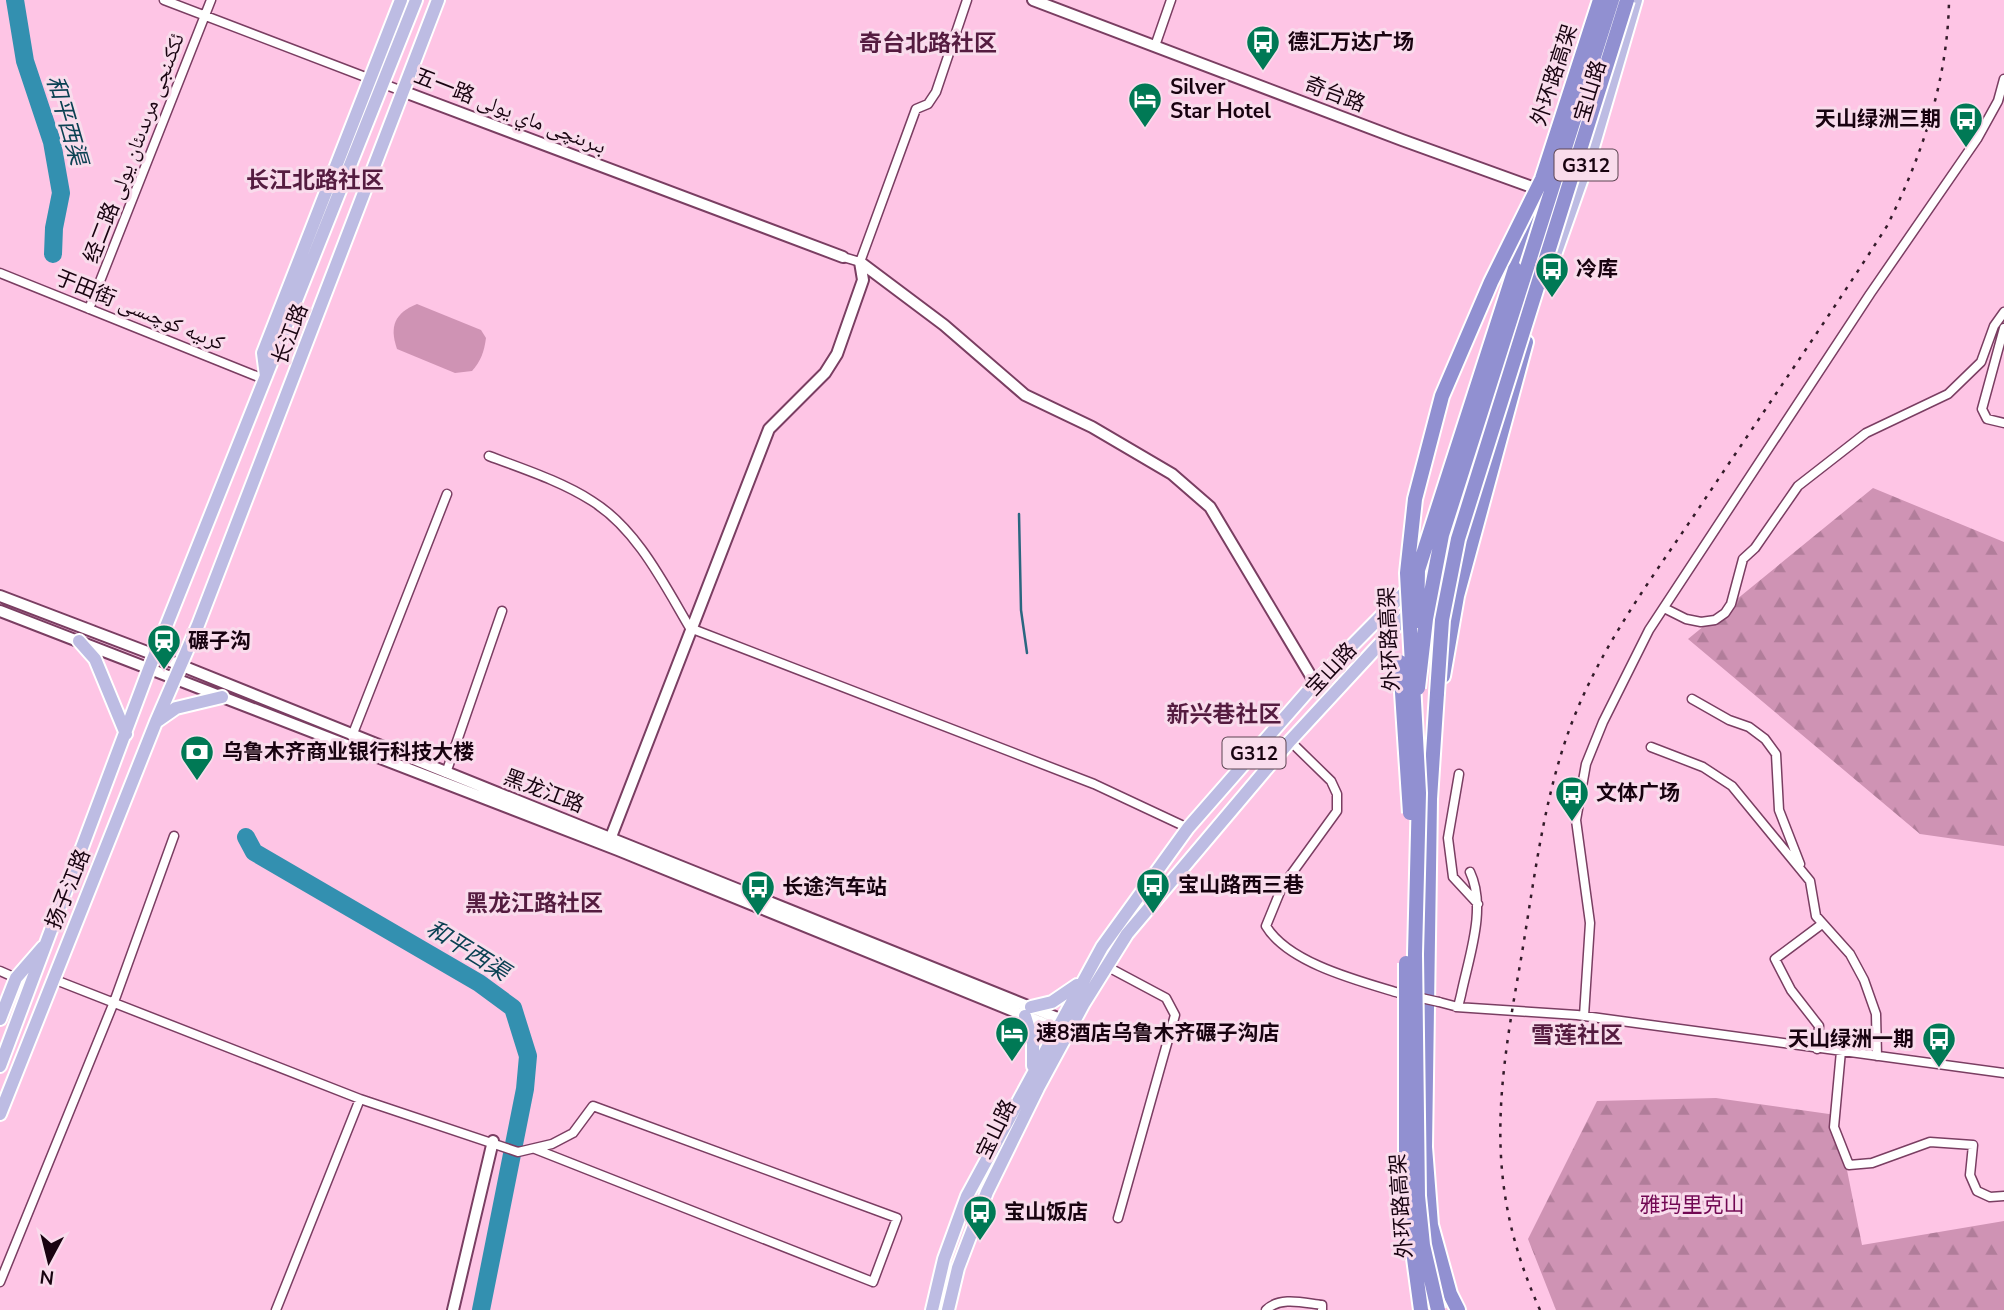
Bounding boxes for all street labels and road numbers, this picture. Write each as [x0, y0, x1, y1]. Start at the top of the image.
street label: 外环路高架 [1524, 21, 1584, 129]
street label: 经二路 ئككىنجى مرىدىئان يولى [77, 29, 191, 267]
street label: 宝山路 [1567, 57, 1613, 125]
street label: 五一路 بىرىنچى ماي يولى [409, 61, 610, 163]
street label: 奇台路 [1301, 70, 1369, 118]
road number: G312 [1554, 150, 1618, 181]
street label: 于田街 كرىيە كوچىسى [51, 263, 229, 357]
street label: 长江路 [266, 300, 314, 368]
street label: 外环路高架 [1372, 586, 1406, 692]
street label: 宝山路 [1299, 636, 1363, 702]
road number: G312 [1222, 738, 1286, 768]
street label: 黑龙江路 [500, 763, 588, 819]
street label: 扬子江路 [39, 845, 97, 933]
street label: 宝山路 [970, 1095, 1022, 1163]
street label: 外环路高架 [1383, 1153, 1419, 1259]

